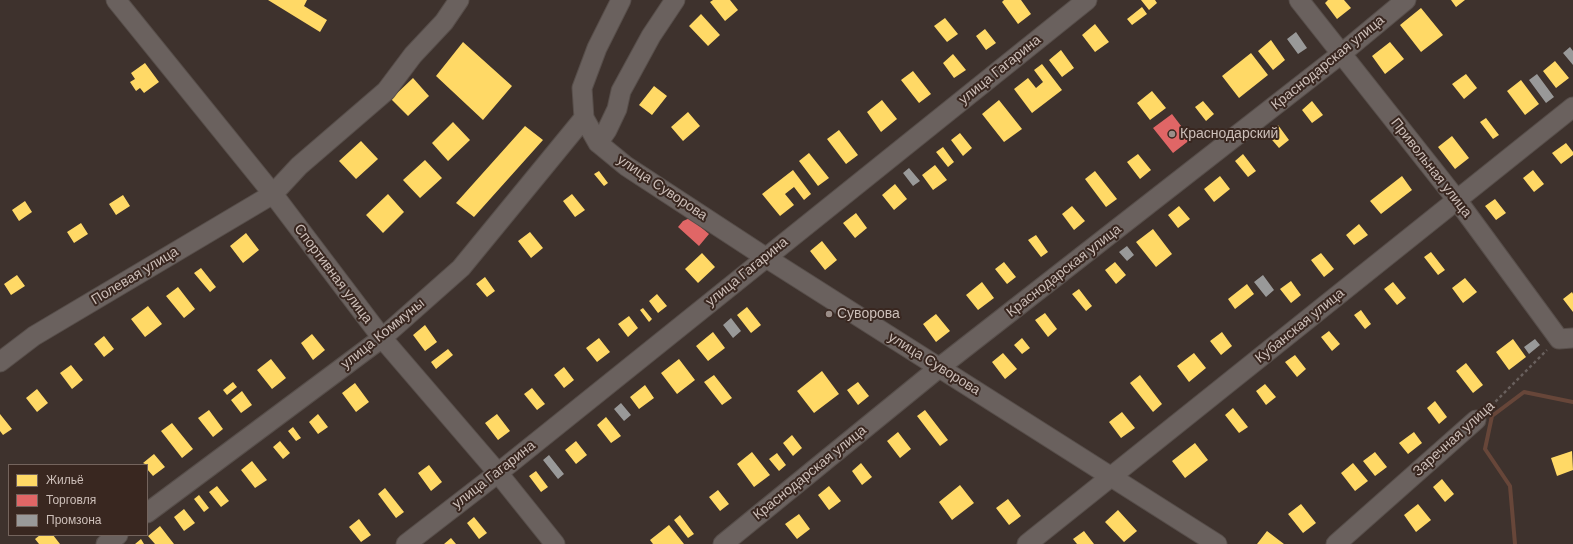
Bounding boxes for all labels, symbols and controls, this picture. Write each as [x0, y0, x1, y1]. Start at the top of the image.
street label: Краснодарская улица [1268, 12, 1388, 114]
street label: улица Гагарина [956, 32, 1044, 108]
street label: Привольная улица [1387, 115, 1475, 221]
place label: Краснодарский [1180, 126, 1278, 142]
marker: Краснодарский [1167, 129, 1177, 139]
street label: улица Суворова [614, 152, 710, 224]
street label: Спортивная улица [290, 221, 376, 327]
street label: Краснодарская улица [1003, 221, 1125, 321]
street label: улица Гагарина [703, 234, 791, 310]
street label: Полевая улица [88, 243, 182, 309]
street label: Кубанская улица [1252, 285, 1348, 367]
street label: улица Коммуны [338, 295, 428, 373]
place label: Суворова [837, 306, 900, 322]
marker: Суворова [824, 309, 834, 319]
street label: улица Суворова [885, 329, 983, 399]
street label: Заречная улица [1410, 398, 1498, 480]
street label: Краснодарская улица [750, 422, 870, 524]
street label: улица Гагарина [449, 437, 539, 513]
legend [8, 464, 148, 536]
text: Жильё [46, 473, 84, 487]
text: Торговля [46, 493, 96, 507]
text: Промзона [46, 513, 101, 527]

